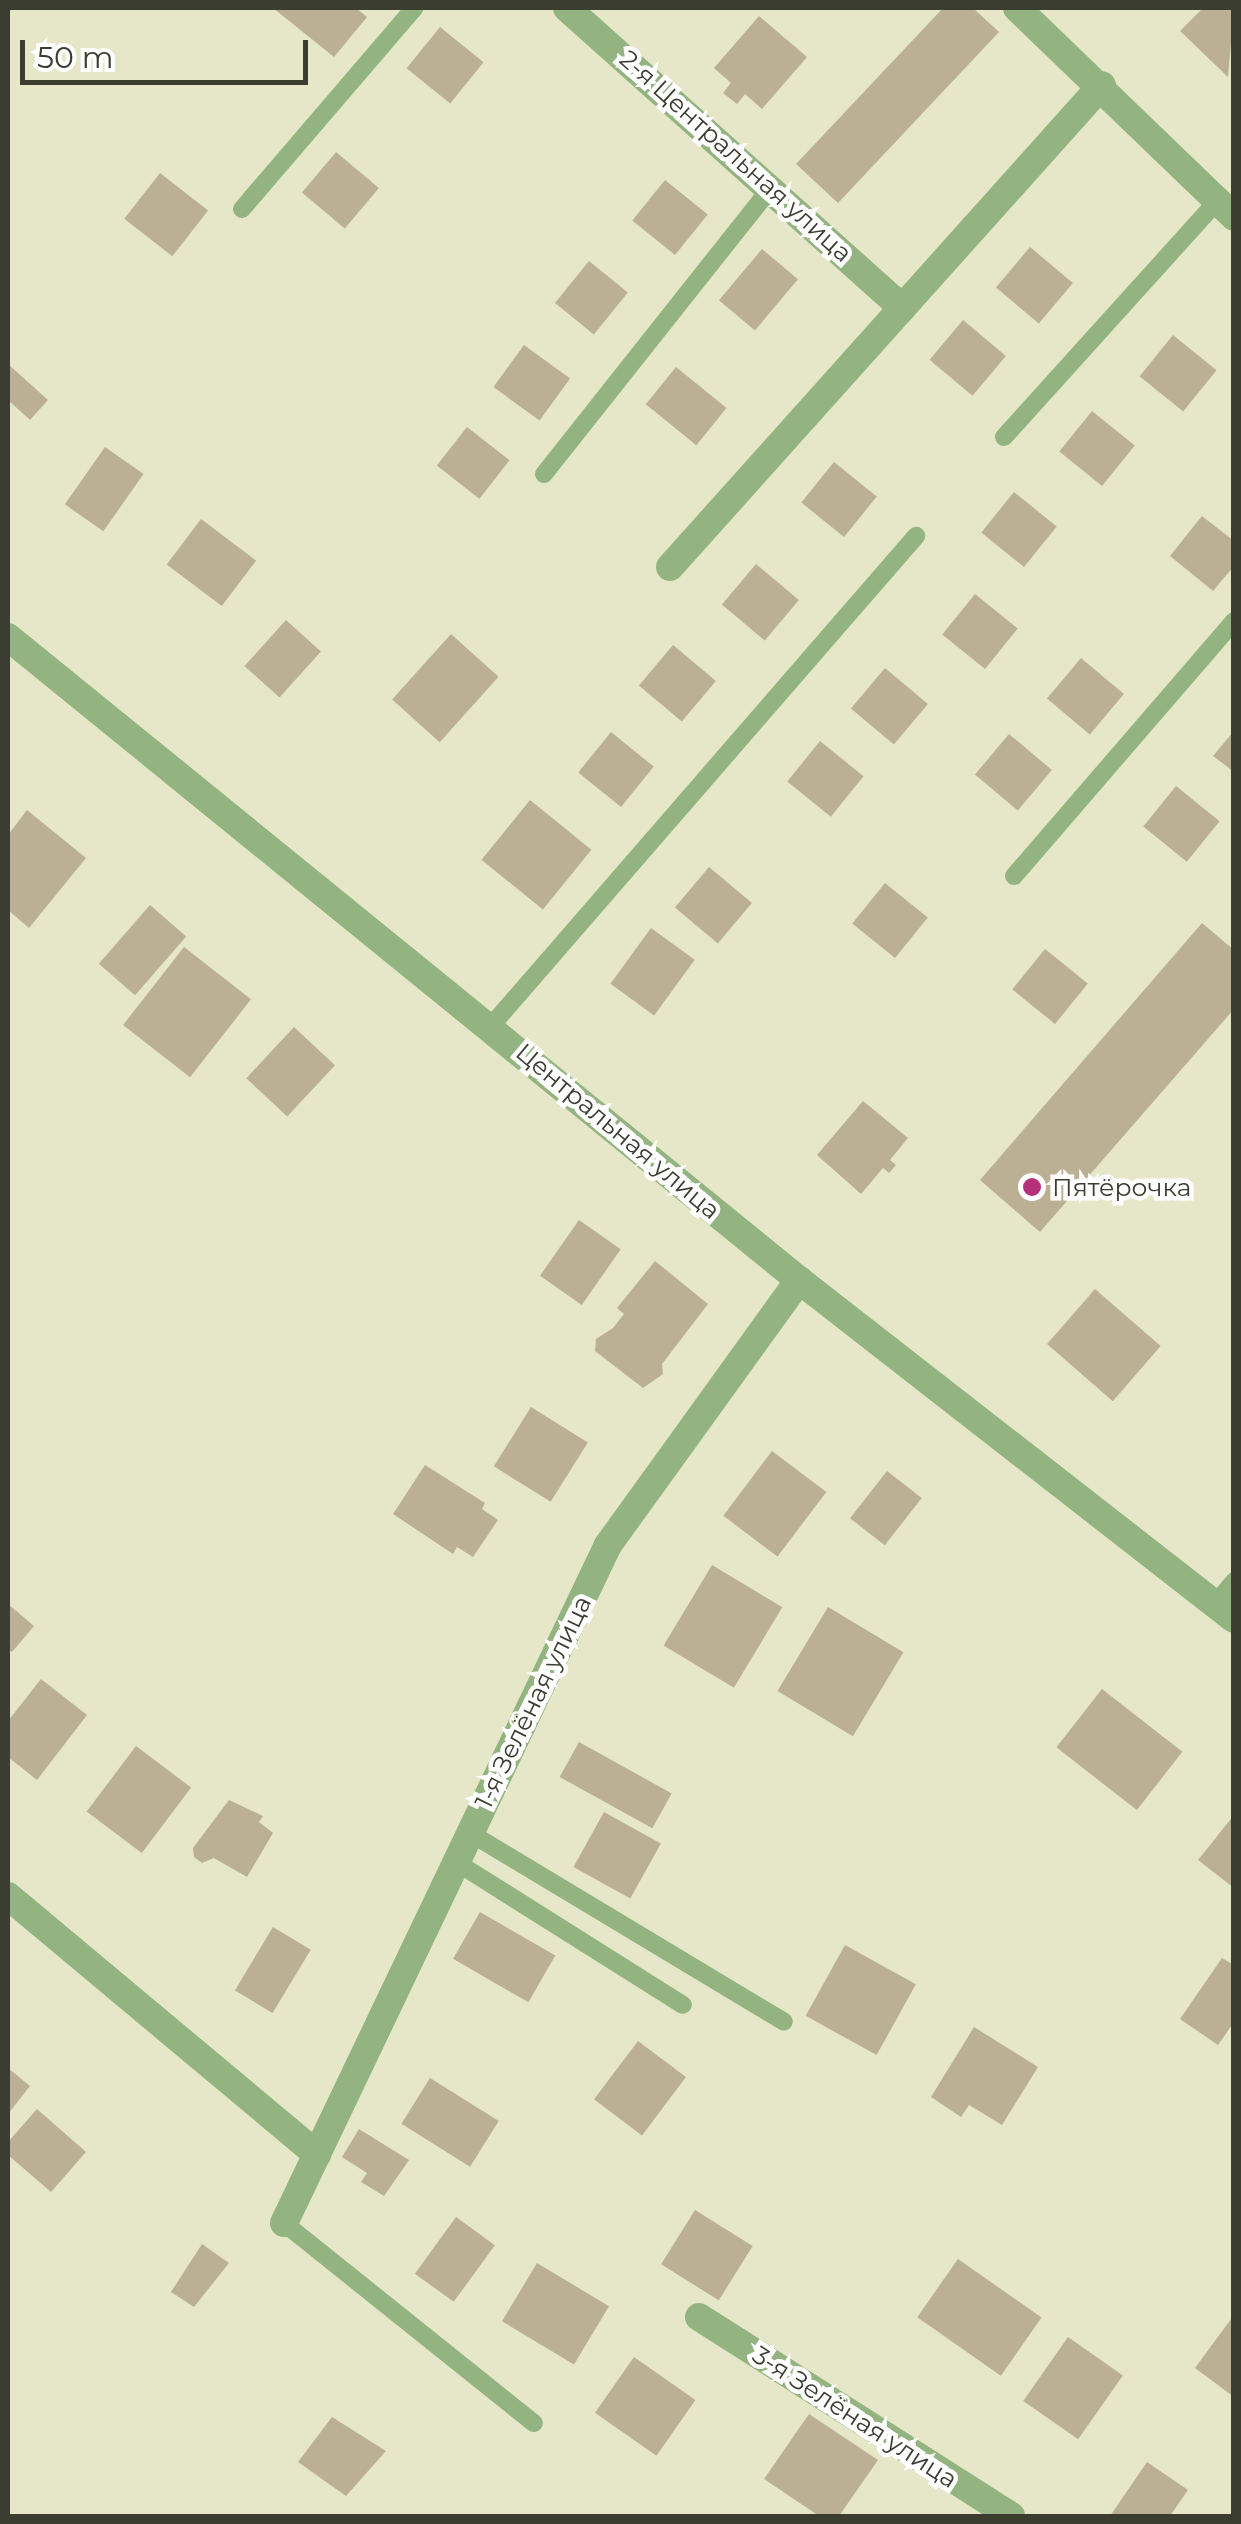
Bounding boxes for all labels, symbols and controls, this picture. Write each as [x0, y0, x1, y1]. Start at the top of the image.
scale bar [25, 20, 312, 82]
text: 50 m [37, 39, 114, 76]
street label: 2-я Центральная улица [614, 44, 858, 268]
street label: Центральная улица [510, 1037, 726, 1225]
place label: Пятёрочка [1052, 1172, 1191, 1202]
marker: Пятёрочка [1021, 1176, 1043, 1198]
street label: 1-я Зелёная улица [468, 1591, 598, 1813]
street label: 3-я Зелёная улица [747, 2340, 963, 2494]

